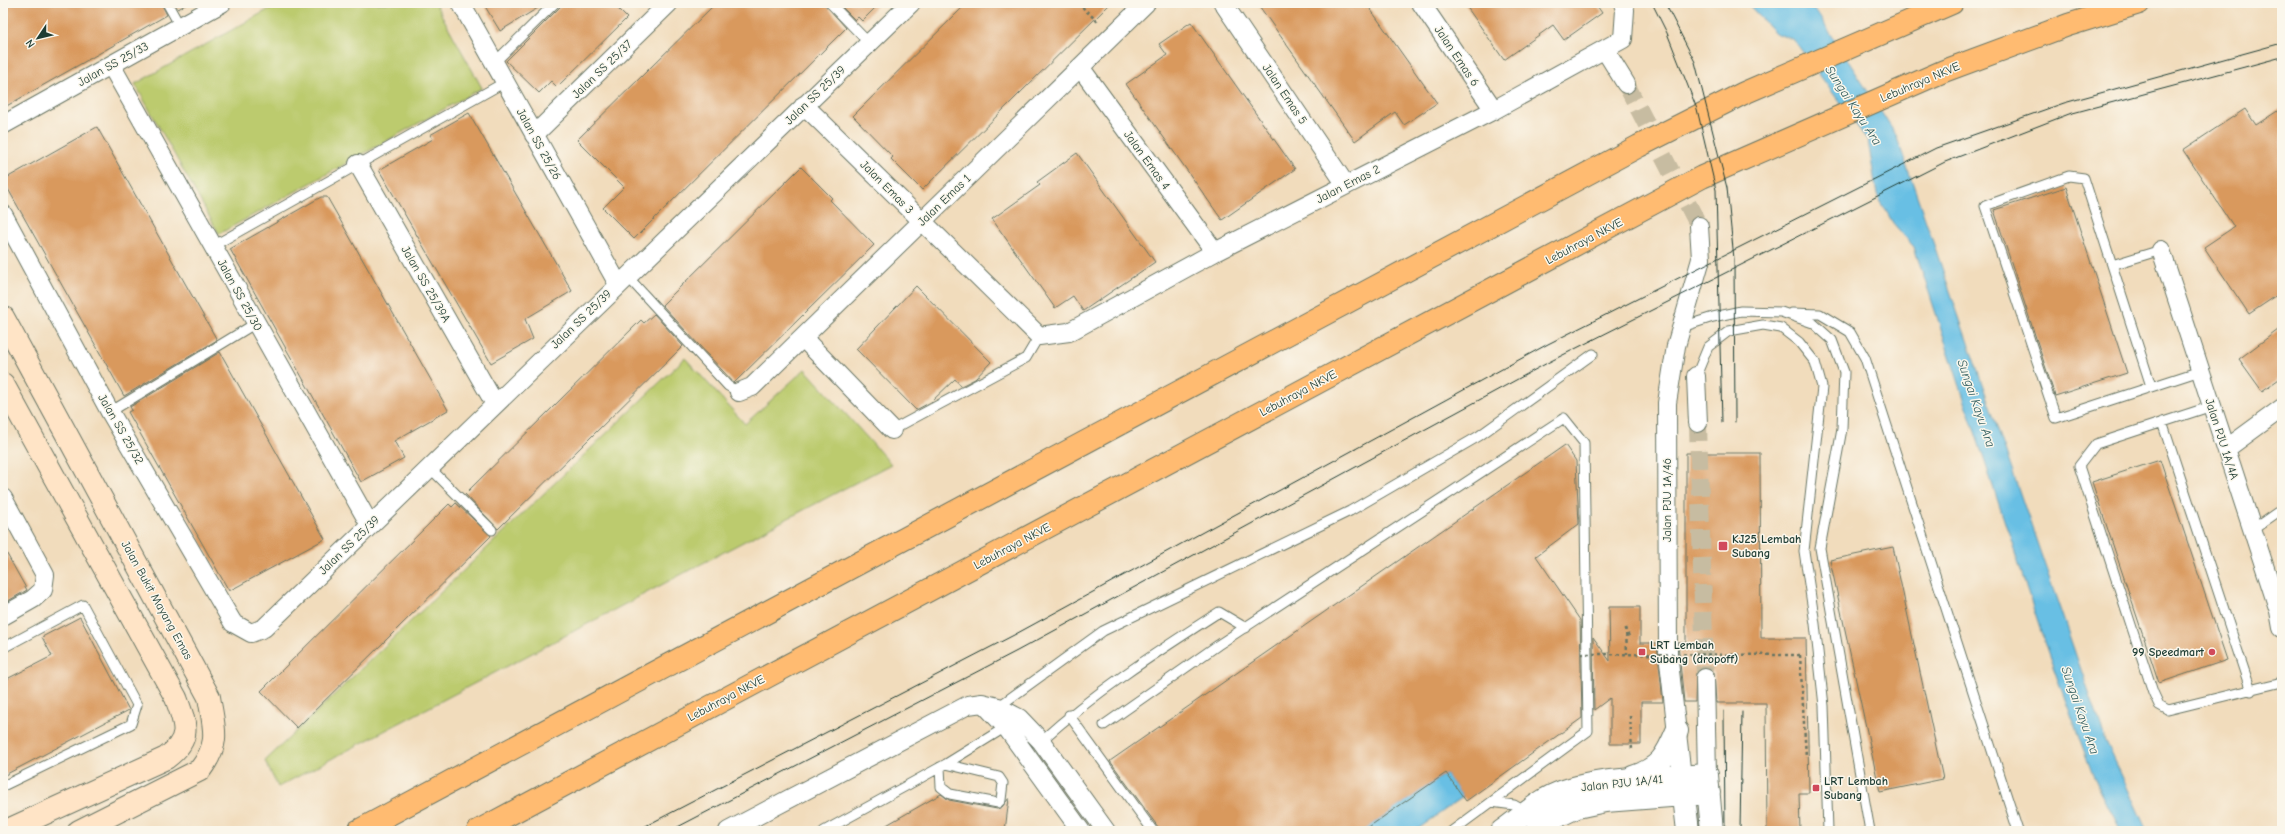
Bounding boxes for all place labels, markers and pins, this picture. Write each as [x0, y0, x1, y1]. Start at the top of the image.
place label: KJ25 Lembah Subang [1732, 532, 1801, 560]
marker: KJ25 Lembah Subang [1717, 540, 1729, 552]
place label: LRT Lembah Subang (dropoff) [1650, 638, 1738, 666]
place label: 99 Speedmart [2132, 645, 2205, 659]
marker: LRT Lembah Subang (dropoff) [1637, 647, 1647, 657]
marker: 99 Speedmart [2207, 647, 2217, 657]
place label: LRT Lembah Subang [1824, 774, 1888, 802]
marker: LRT Lembah Subang [1811, 783, 1821, 793]

